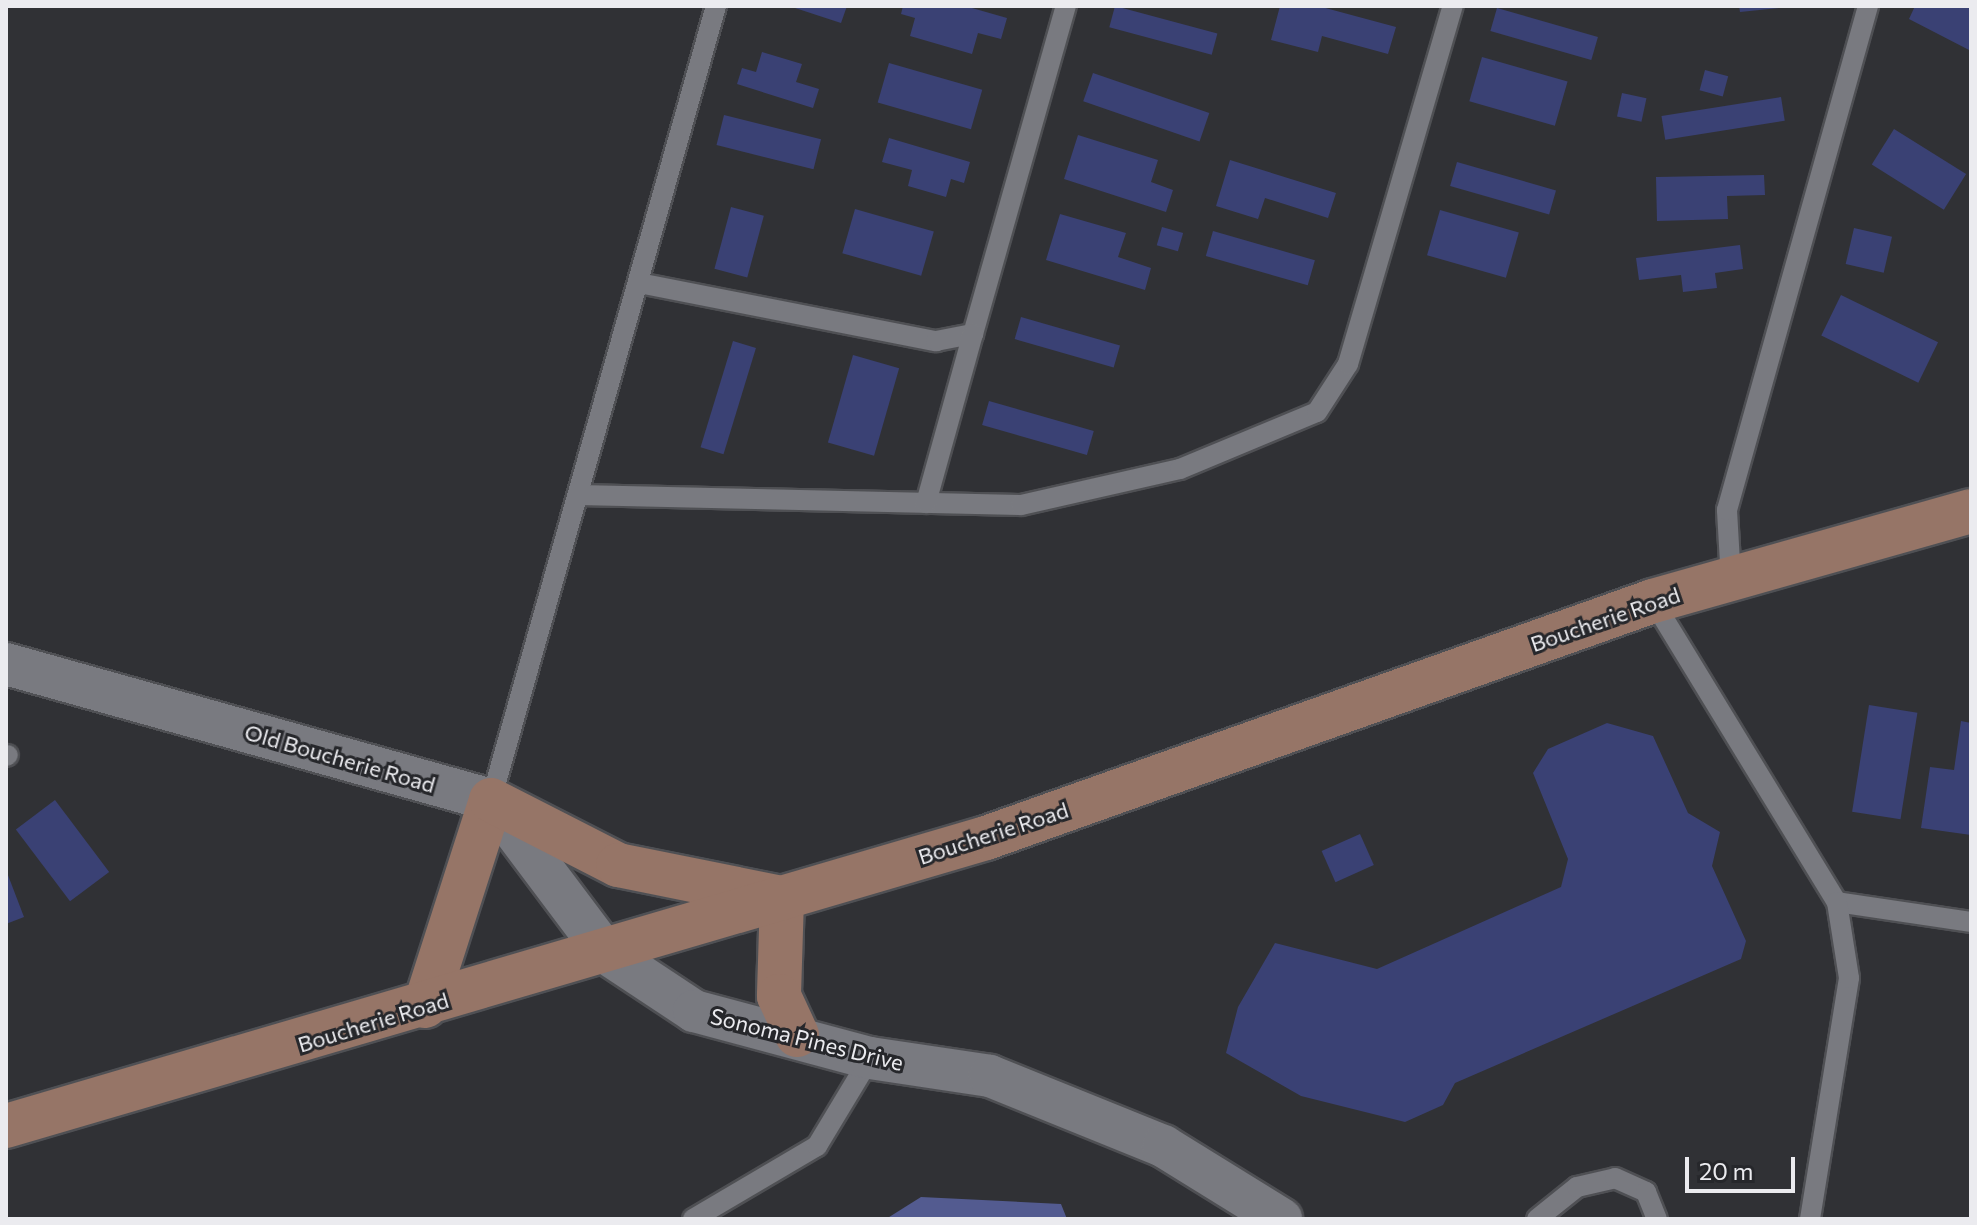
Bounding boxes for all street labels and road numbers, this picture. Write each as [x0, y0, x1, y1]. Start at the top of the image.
street label: Boucherie Road [1527, 581, 1683, 657]
street label: Old Boucherie Road [242, 718, 438, 798]
street label: Boucherie Road [915, 796, 1071, 870]
street label: Boucherie Road [294, 987, 452, 1057]
street label: Sonoma Pines Drive [708, 1002, 906, 1076]

